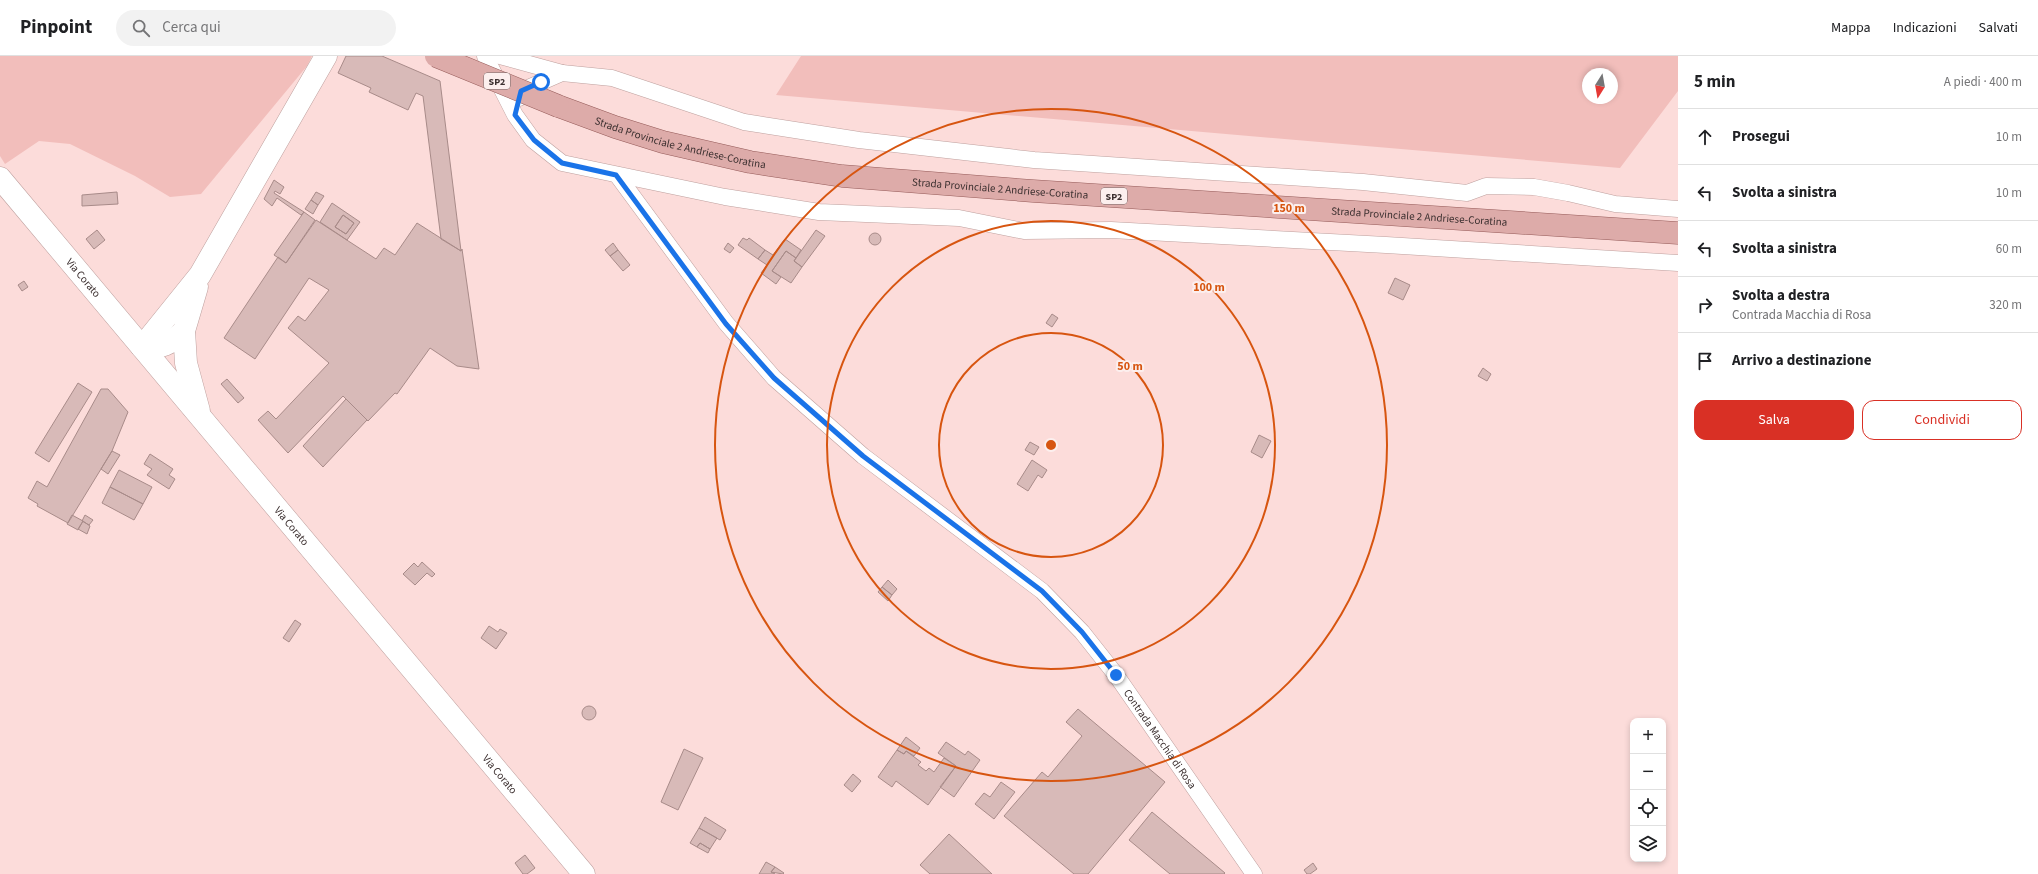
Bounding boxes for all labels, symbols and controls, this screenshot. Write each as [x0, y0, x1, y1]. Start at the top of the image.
search box [116, 10, 396, 46]
text: Pinpoint [20, 14, 92, 41]
icon: search [130, 17, 152, 39]
text: Cerca qui [162, 17, 221, 38]
text: Mappa [1831, 18, 1871, 38]
text: Indicazioni [1893, 18, 1957, 38]
text: Salvati [1979, 18, 2018, 38]
north arrow [1582, 68, 1618, 104]
text: 5 min [1694, 70, 1735, 94]
road number: SP2 [484, 73, 510, 89]
route start [532, 73, 550, 91]
text: A piedi · 400 m [1944, 73, 2022, 91]
street label: Strada Provinciale 2 Andriese-Coratina [593, 113, 767, 172]
icon: ahead [1694, 126, 1716, 148]
text: Prosegui [1732, 126, 1790, 147]
text: 10 m [1996, 128, 2022, 146]
street label: Strada Provinciale 2 Andriese-Coratina [912, 175, 1089, 203]
icon: left [1694, 182, 1716, 204]
text: Svolta a sinistra [1732, 182, 1837, 203]
text: 10 m [1996, 184, 2022, 202]
road number: SP2 [1101, 188, 1127, 204]
text: 150 m [1273, 200, 1305, 217]
street label: Strada Provinciale 2 Andriese-Coratina [1331, 203, 1508, 230]
icon: left [1694, 238, 1716, 260]
text: Svolta a sinistra [1732, 238, 1837, 259]
text: 60 m [1996, 240, 2022, 258]
street label: Via Corato [62, 255, 104, 301]
text: 100 m [1193, 279, 1225, 296]
text: Svolta a destra [1732, 285, 1830, 306]
icon: right [1694, 294, 1716, 316]
text: 320 m [1989, 296, 2022, 314]
text: Contrada Macchia di Rosa [1732, 306, 1871, 324]
icon: arrive [1694, 350, 1716, 372]
text: Arrivo a destinazione [1732, 350, 1871, 371]
text: 50 m [1117, 358, 1143, 375]
button: Salva [1694, 400, 1854, 440]
button: Condividi [1862, 400, 2022, 440]
centre of rings [1044, 438, 1058, 452]
street label: Via Corato [271, 503, 312, 549]
route end [1107, 666, 1125, 684]
street label: Contrada Macchia di Rosa [1120, 686, 1200, 792]
map controls [1630, 718, 1666, 862]
button: + [1630, 718, 1666, 754]
street label: Via Corato [479, 752, 521, 797]
button: − [1630, 754, 1666, 790]
button: locate [1630, 790, 1666, 826]
button: layers [1630, 826, 1666, 862]

